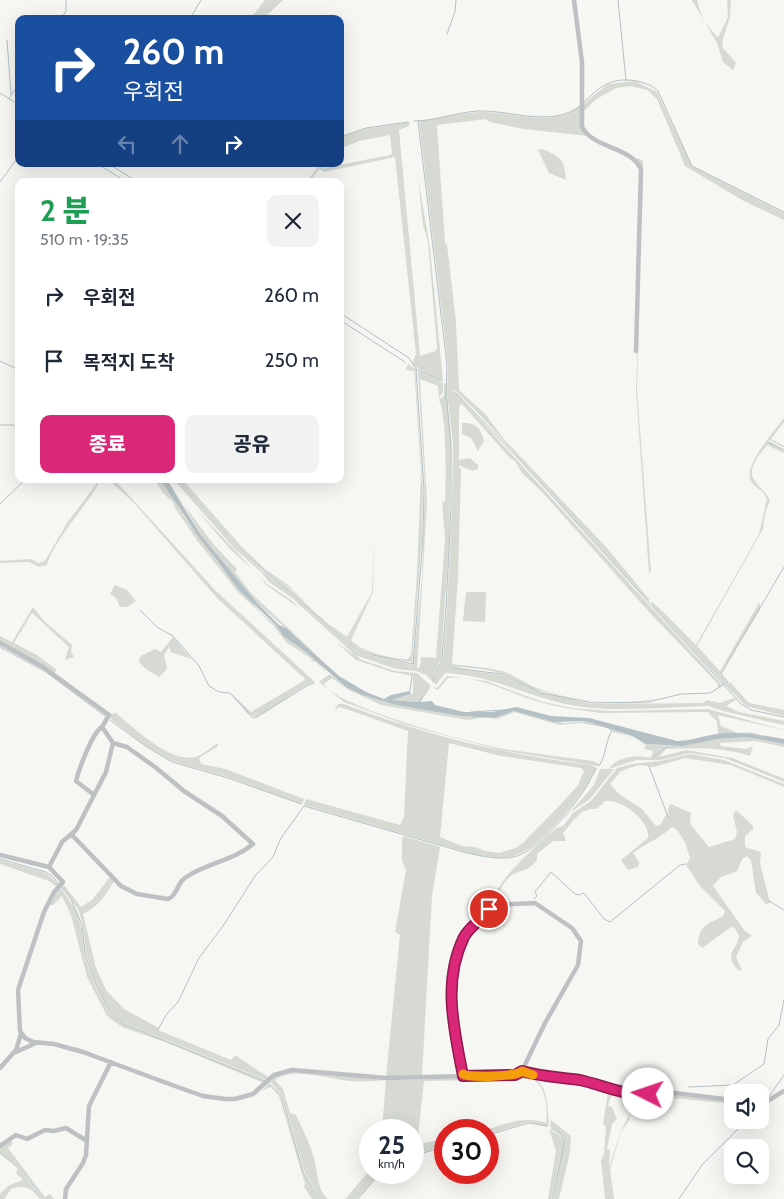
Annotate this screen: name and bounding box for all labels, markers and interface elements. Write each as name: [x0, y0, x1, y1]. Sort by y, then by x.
text: 260 m: [123, 30, 224, 73]
icon: right: [40, 35, 105, 100]
text: 우회전: [123, 78, 184, 105]
icon: left: [113, 130, 141, 158]
icon: ahead: [166, 130, 194, 158]
icon: right: [219, 130, 247, 158]
text: 2 분: [40, 192, 90, 229]
button: close: [267, 195, 319, 247]
text: 510 m · 19:35: [40, 230, 129, 249]
icon: right: [40, 282, 68, 310]
text: 260 m: [264, 284, 319, 307]
text: 우회전: [83, 286, 135, 309]
icon: arrive: [40, 347, 68, 375]
text: 250 m: [265, 349, 319, 372]
text: 목적지 도착: [83, 351, 175, 374]
button: 종료: [40, 415, 175, 473]
button: 공유: [185, 415, 319, 473]
pin: [468, 888, 510, 930]
icon: arrive: [475, 895, 503, 923]
position arrow: [621, 1067, 673, 1119]
map controls: [724, 1084, 769, 1184]
button: sound: [724, 1084, 769, 1129]
speed limit sign: 30: [434, 1119, 499, 1184]
text: 25: [378, 1130, 405, 1160]
button: search: [724, 1139, 769, 1184]
text: km/h: [378, 1156, 405, 1171]

